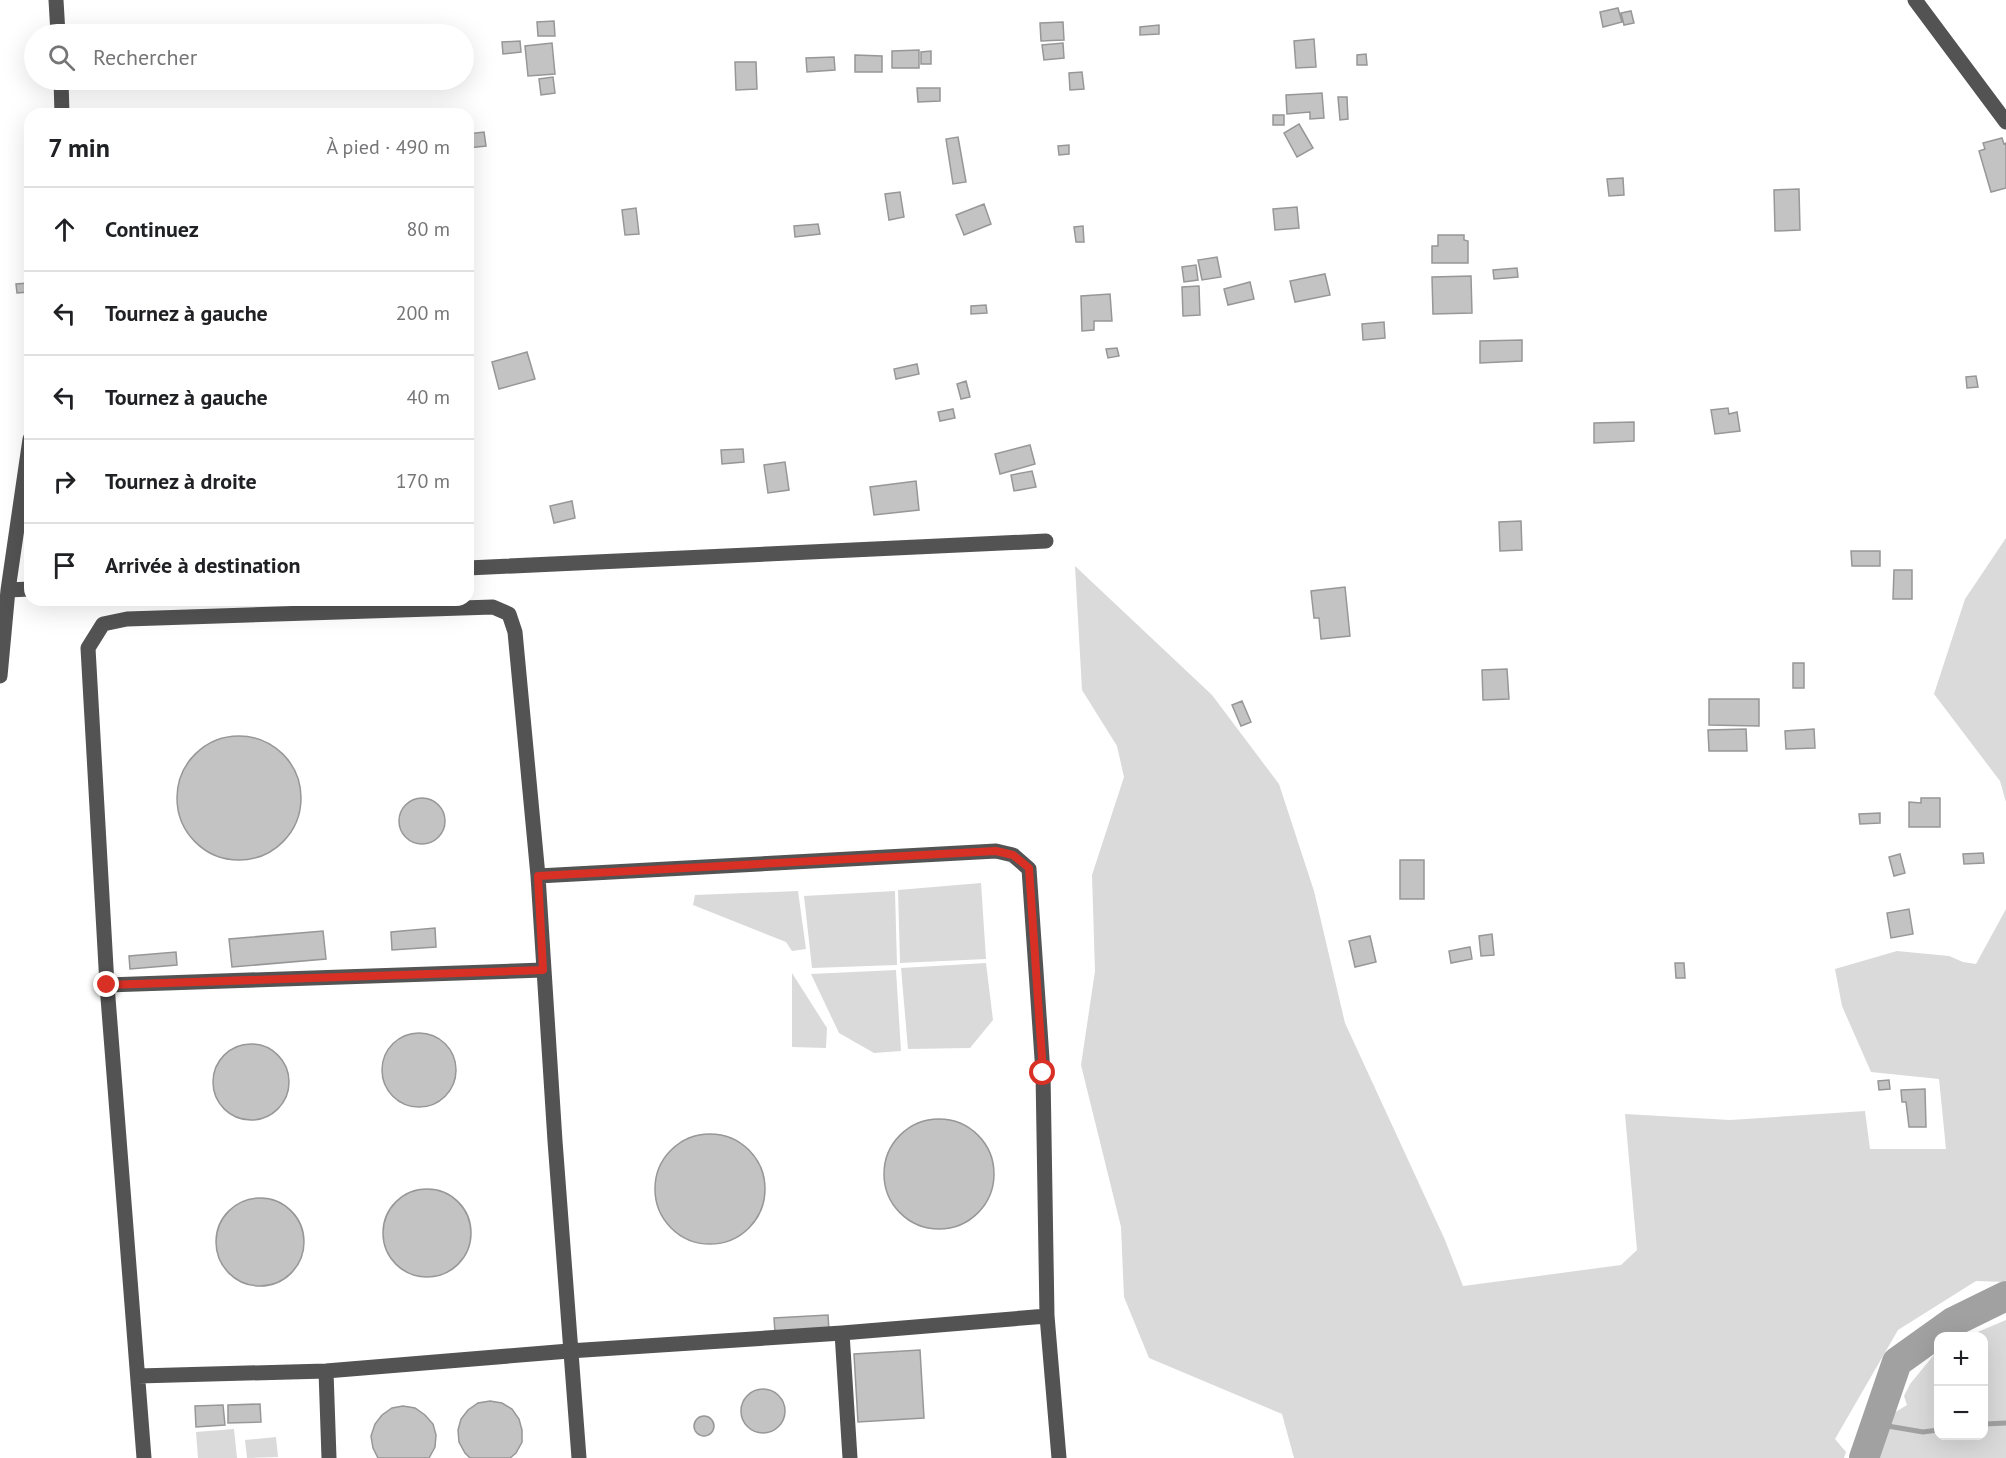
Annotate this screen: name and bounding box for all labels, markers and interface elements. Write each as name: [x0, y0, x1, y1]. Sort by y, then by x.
search box: [24, 24, 474, 90]
icon: search: [45, 41, 78, 74]
text: Rechercher: [93, 43, 197, 71]
text: 7 min: [48, 131, 110, 164]
text: À pied · 490 m: [326, 134, 450, 160]
icon: ahead: [48, 213, 81, 246]
text: Continuez: [105, 215, 199, 243]
text: 80 m: [407, 216, 450, 242]
icon: left: [48, 297, 81, 330]
text: Tournez à gauche: [105, 299, 268, 327]
text: 200 m: [396, 300, 450, 326]
icon: left: [48, 381, 81, 414]
text: Tournez à gauche: [105, 383, 268, 411]
text: 40 m: [407, 384, 450, 410]
icon: right: [48, 465, 81, 498]
text: Tournez à droite: [105, 467, 257, 495]
text: 170 m: [396, 468, 450, 494]
icon: arrive: [48, 549, 81, 582]
text: Arrivée à destination: [105, 551, 301, 579]
route end: [93, 971, 119, 997]
route start: [1029, 1059, 1055, 1085]
map controls: [1934, 1332, 1988, 1440]
button: +: [1934, 1332, 1988, 1386]
button: −: [1934, 1386, 1988, 1440]

